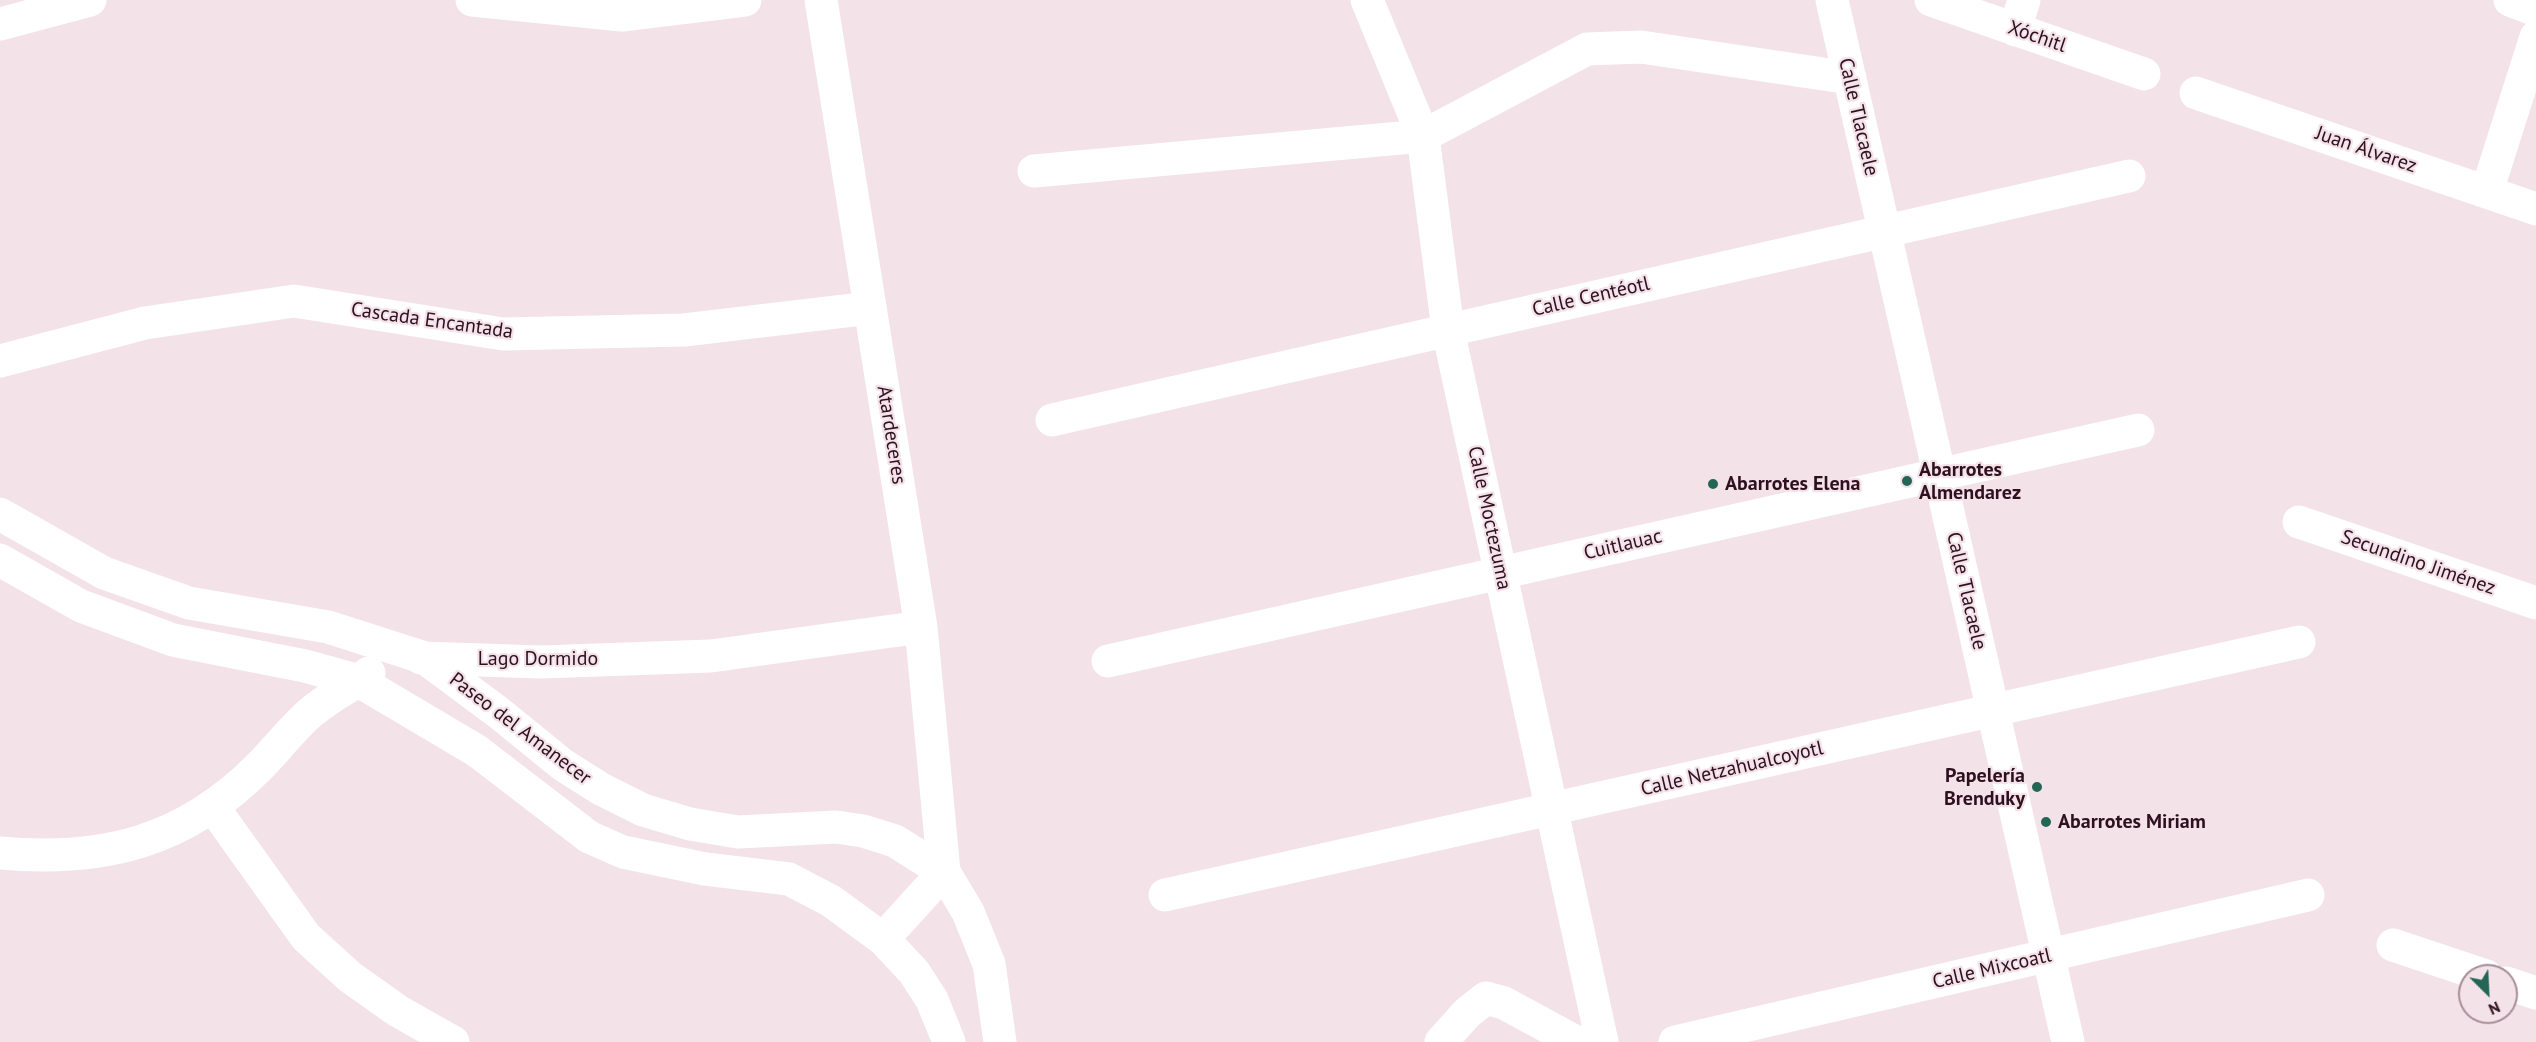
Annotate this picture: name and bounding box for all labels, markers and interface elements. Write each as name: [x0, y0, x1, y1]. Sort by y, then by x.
street label: Xóchitl: [2005, 16, 2069, 58]
street label: Calle Tlacaele: [1833, 56, 1883, 178]
street label: Juan Álvarez: [2312, 121, 2420, 179]
street label: Calle Centéotl: [1530, 272, 1652, 322]
street label: Cascada Encantada: [349, 298, 515, 344]
street label: Atardeceres: [871, 384, 911, 486]
street label: Calle Moctezuma: [1462, 444, 1516, 592]
place label: Abarrotes Almendarez: [1919, 458, 2021, 505]
place label: Abarrotes Elena: [1725, 472, 1860, 496]
marker: Abarrotes Almendarez: [1900, 474, 1914, 488]
marker: Abarrotes Elena: [1706, 477, 1720, 491]
street label: Cuitlauac: [1582, 524, 1664, 566]
street label: Secundino Jiménez: [2338, 525, 2498, 601]
street label: Calle Tlacaele: [1941, 530, 1991, 652]
street label: Lago Dormido: [478, 647, 598, 671]
street label: Paseo del Amanecer: [444, 668, 596, 790]
street label: Calle Netzahualcoyotl: [1638, 736, 1826, 802]
place label: Papelería Brenduky: [1944, 764, 2025, 811]
marker: Papelería Brenduky: [2030, 780, 2044, 794]
place label: Abarrotes Miriam: [2058, 810, 2206, 834]
marker: Abarrotes Miriam: [2039, 815, 2053, 829]
street label: Calle Mixcoatl: [1930, 944, 2054, 994]
north arrow: [2458, 964, 2518, 1024]
text: N: [2486, 997, 2503, 1020]

